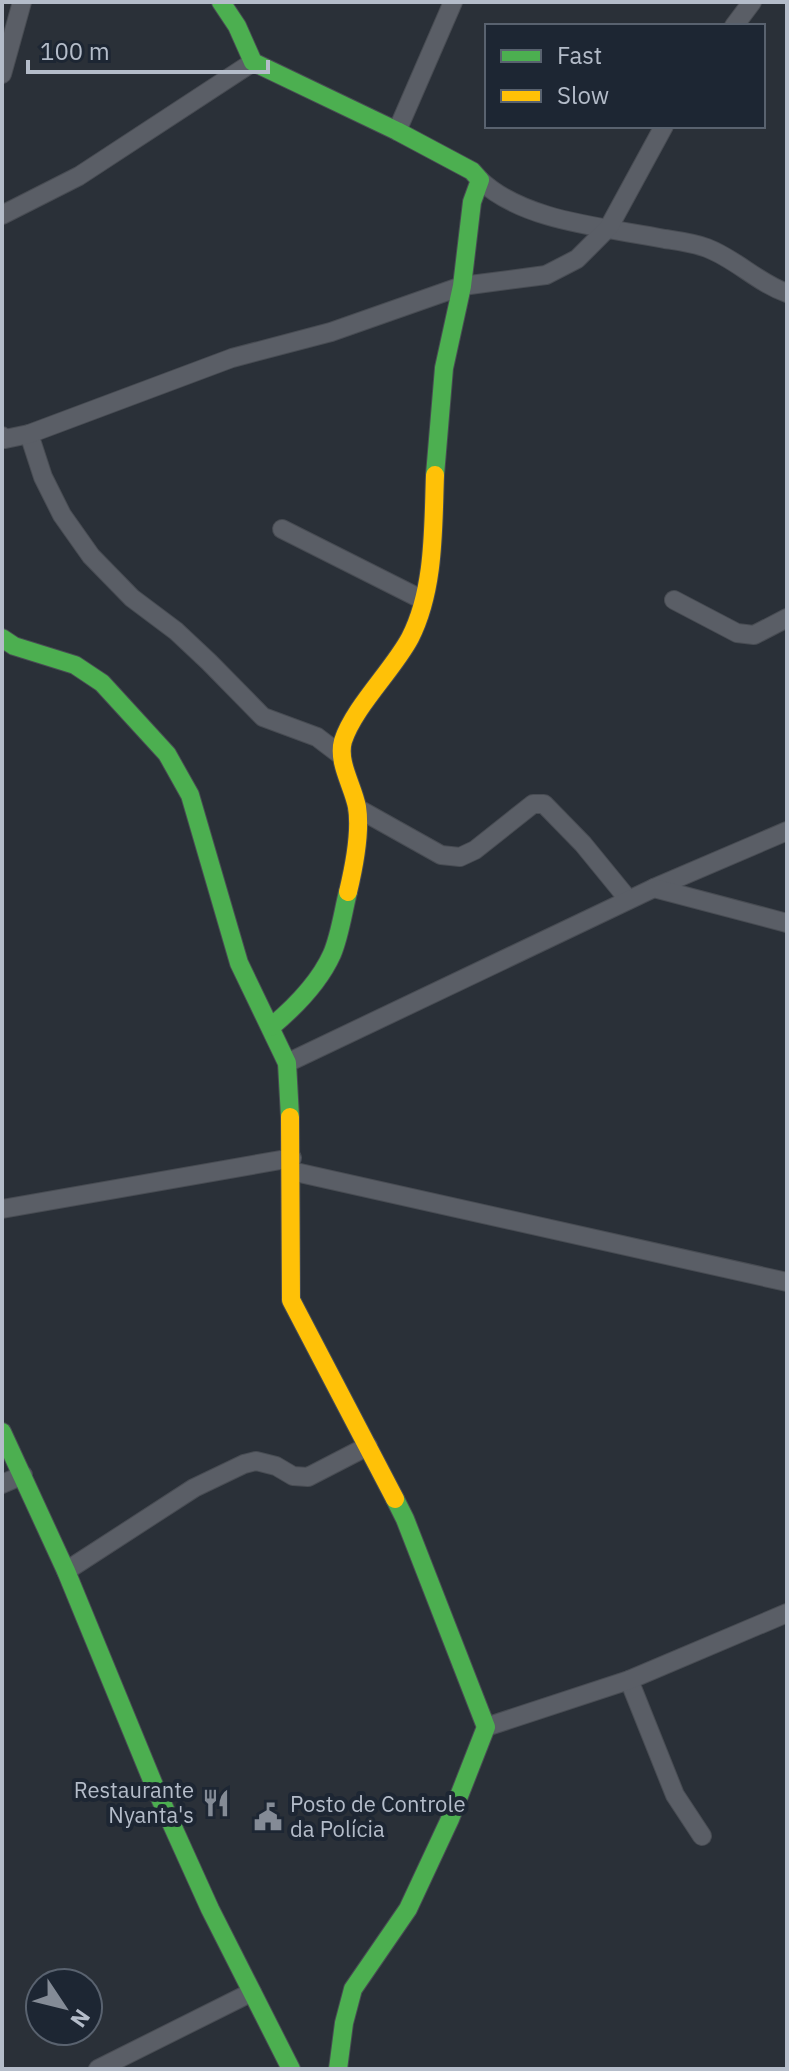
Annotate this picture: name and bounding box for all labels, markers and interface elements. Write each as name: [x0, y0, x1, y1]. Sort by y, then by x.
scale bar: [28, 24, 268, 74]
legend: [485, 24, 765, 128]
text: 100 m: [40, 35, 110, 67]
text: Fast: [557, 39, 602, 71]
text: Slow: [557, 79, 609, 111]
place label: Restaurante Nyanta's: [74, 1775, 194, 1829]
restaurant icon: Restaurante Nyanta's: [201, 1788, 231, 1818]
place label: Posto de Controle da Polícia: [290, 1789, 466, 1843]
public building icon: Posto de Controle da Polícia: [253, 1802, 283, 1832]
north arrow: [24, 1967, 104, 2047]
text: N: [64, 2004, 97, 2034]

